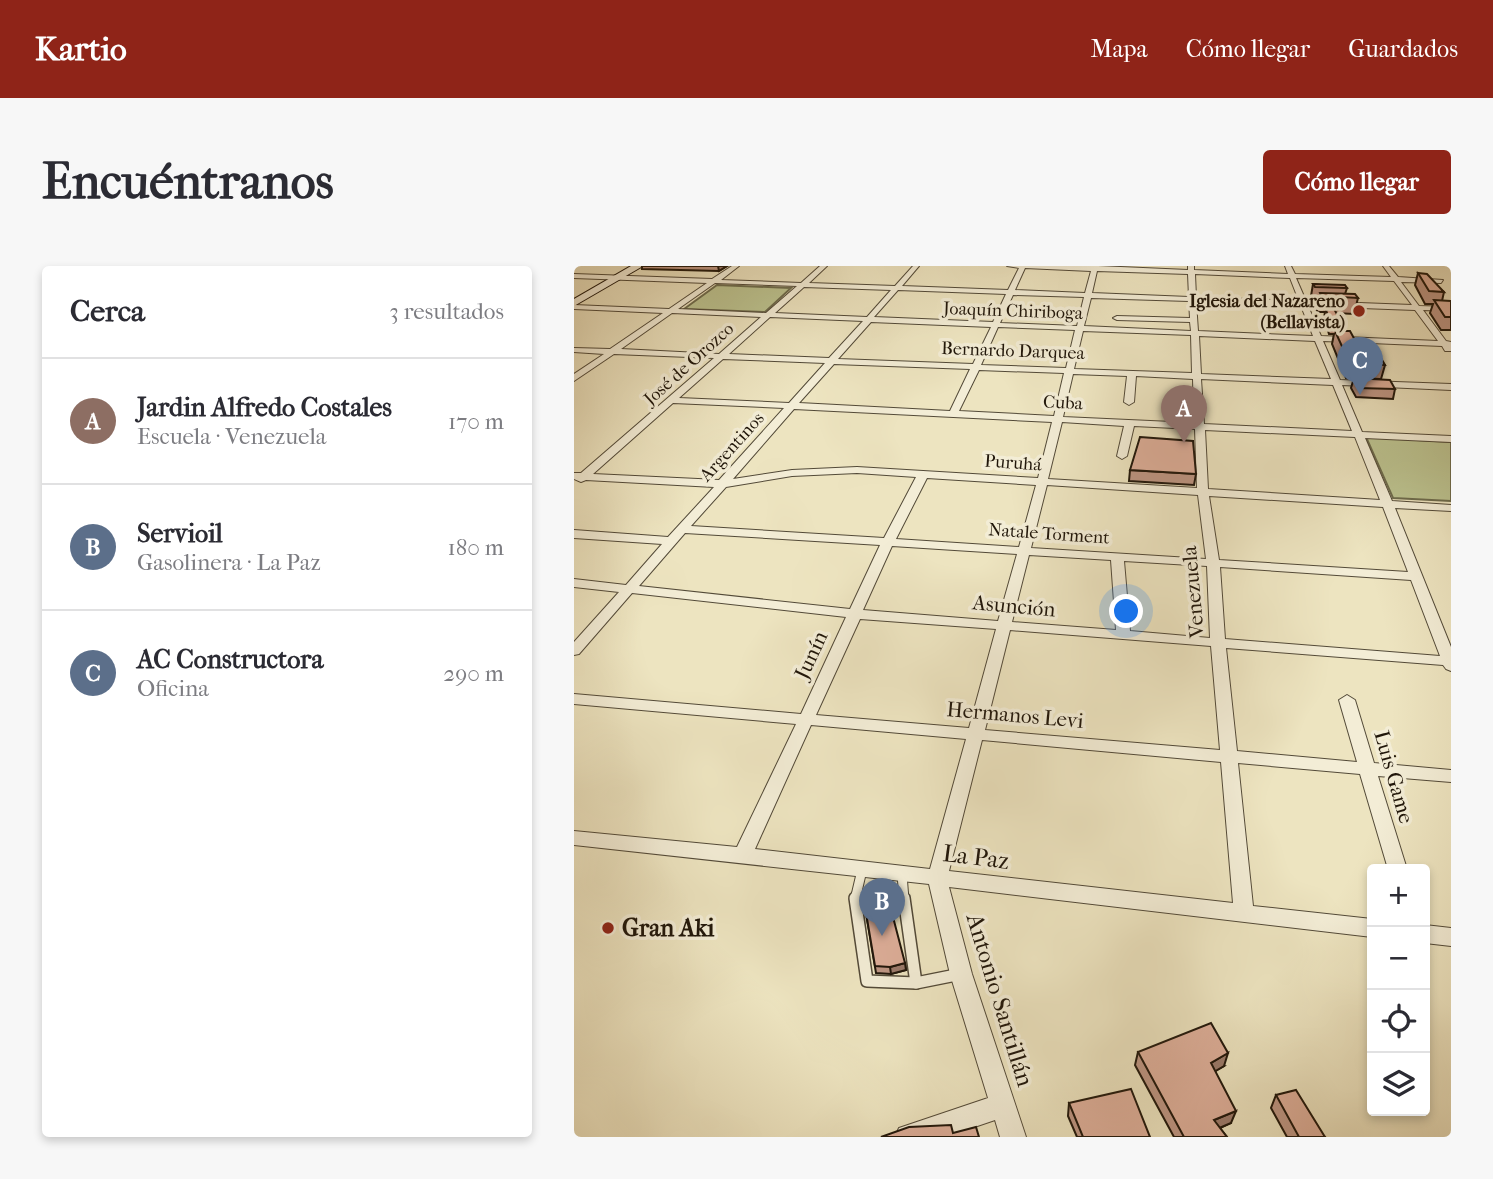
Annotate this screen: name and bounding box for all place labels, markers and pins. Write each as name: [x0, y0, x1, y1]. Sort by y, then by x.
place label: Iglesia del Nazareno (Bellavista): [1189, 291, 1345, 333]
marker: Iglesia del Nazareno (Bellavista): [1351, 303, 1367, 319]
pin: C: [1337, 337, 1383, 395]
pin: A: [1161, 385, 1207, 443]
pin: B: [859, 878, 905, 936]
place label: Gran Aki: [622, 914, 715, 942]
marker: Gran Aki: [600, 920, 616, 936]

